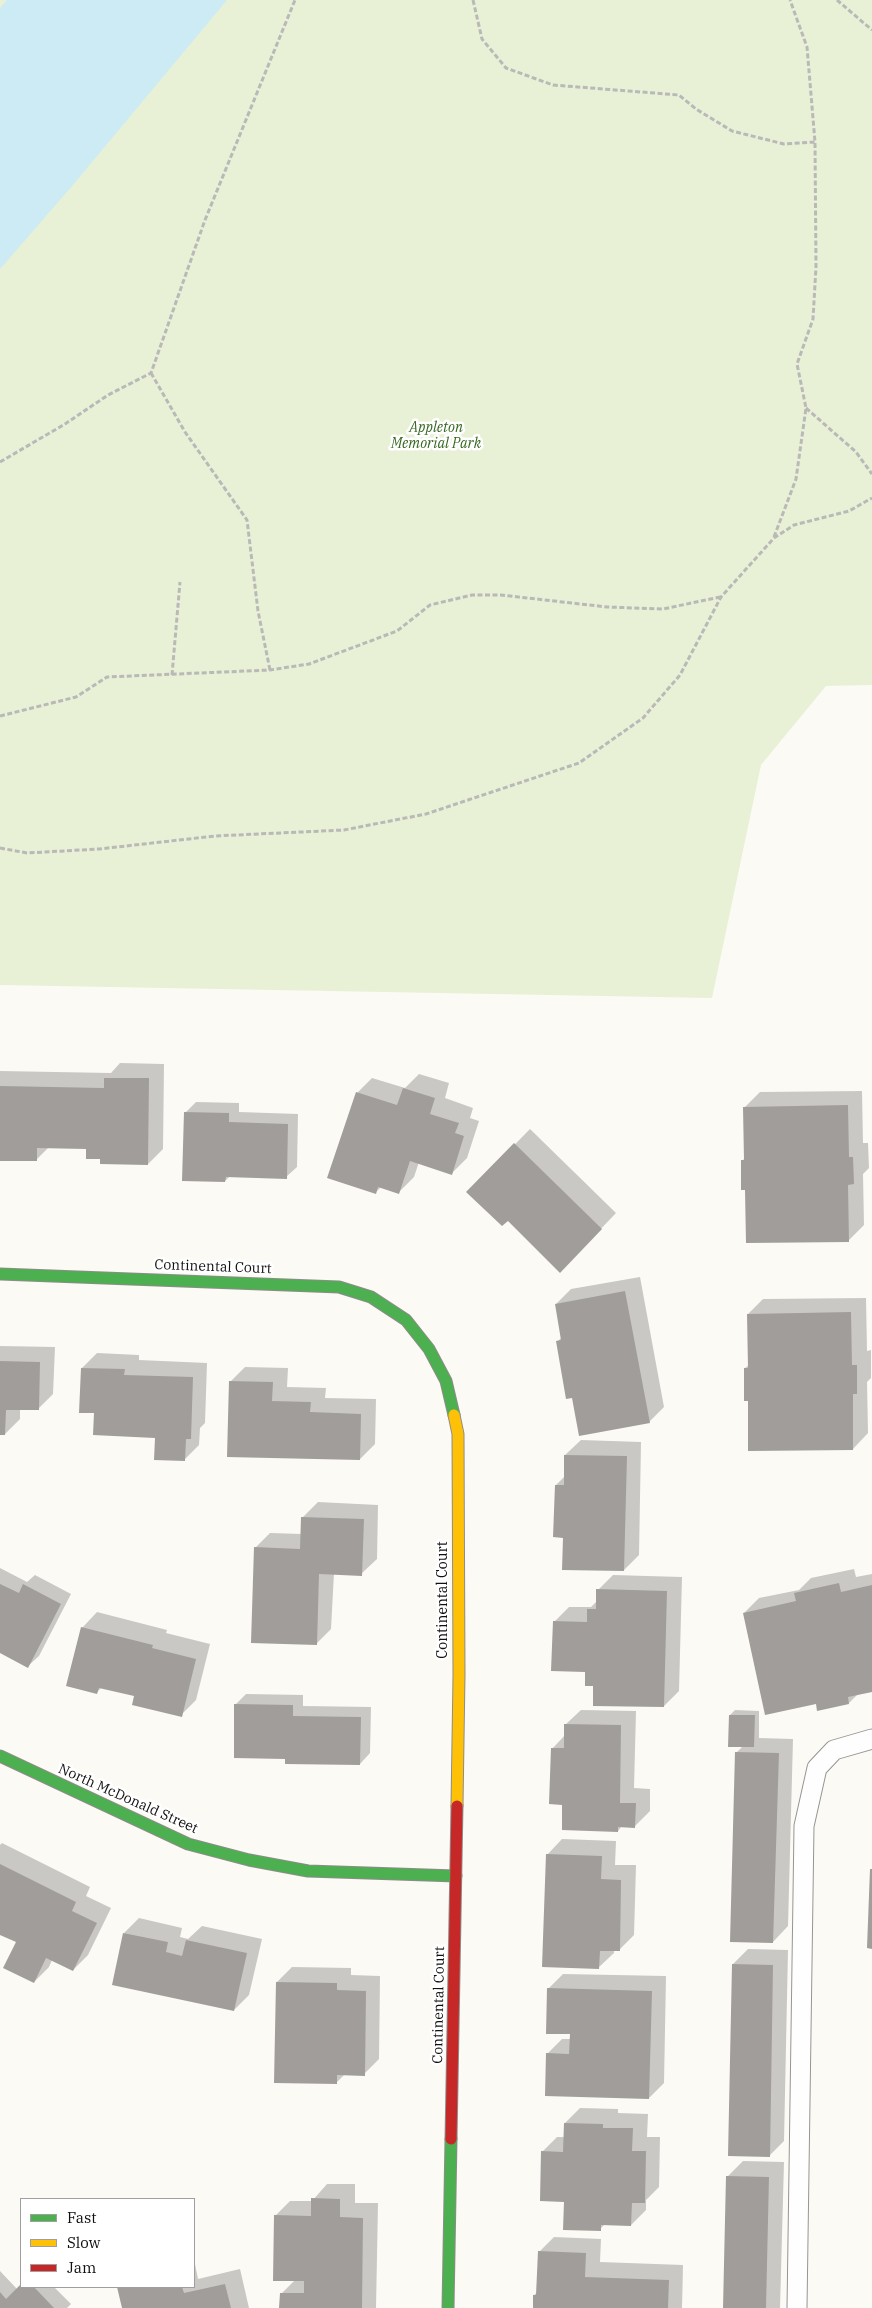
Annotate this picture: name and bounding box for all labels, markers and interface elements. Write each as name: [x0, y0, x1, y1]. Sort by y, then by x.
park label: Appleton Memorial Park: [391, 420, 481, 452]
street label: Continental Court: [154, 1257, 272, 1277]
street label: Continental Court: [435, 1541, 451, 1659]
street label: North McDonald Street: [56, 1761, 200, 1837]
street label: Continental Court: [430, 1946, 448, 2064]
legend: [20, 2198, 195, 2288]
text: Fast: [67, 2208, 97, 2227]
text: Slow: [67, 2233, 100, 2252]
text: Jam: [67, 2258, 96, 2277]

